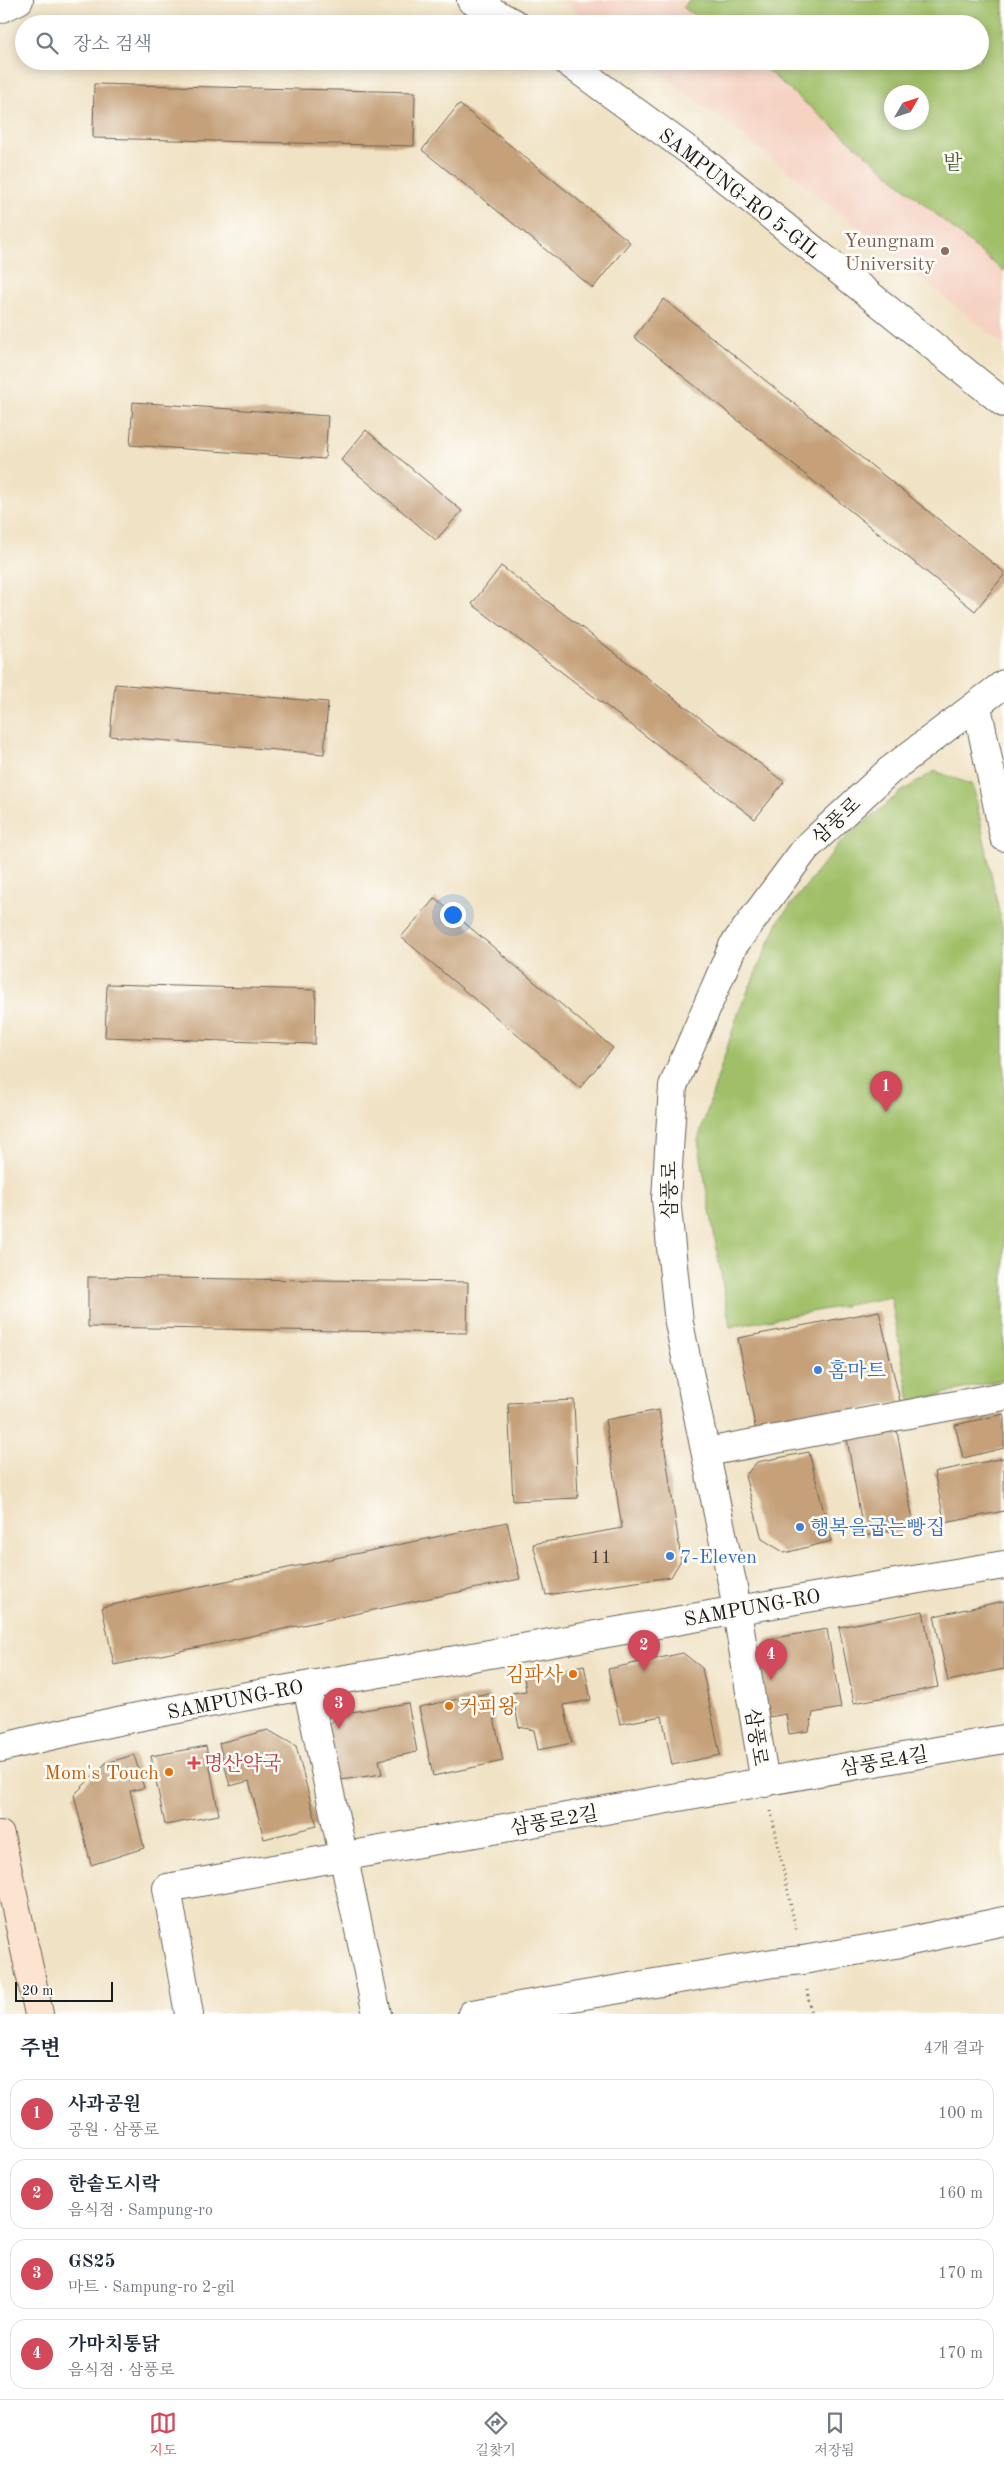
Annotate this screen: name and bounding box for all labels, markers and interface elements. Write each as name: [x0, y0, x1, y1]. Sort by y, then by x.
search box: [15, 15, 989, 70]
icon: search: [33, 29, 61, 57]
text: 장소 검색: [73, 36, 152, 55]
north arrow: [884, 85, 929, 130]
street label: SAMPUNG-RO 5-GIL: [654, 126, 823, 264]
park label: 밭: [943, 152, 963, 174]
place label: Yeungnam University: [844, 232, 935, 275]
marker: Yeungnam University: [939, 245, 951, 257]
street label: 삼풍로: [808, 793, 865, 849]
your location: [440, 902, 466, 928]
pin: 1: [870, 1071, 902, 1112]
street label: 삼풍로: [659, 1161, 681, 1219]
place label: 홈마트: [828, 1359, 886, 1382]
marker: 홈마트: [812, 1364, 824, 1376]
place label: 행복을굽는빵집: [810, 1517, 945, 1539]
marker: 행복을굽는빵집: [794, 1521, 806, 1533]
place label: 7-Eleven: [680, 1548, 757, 1568]
house number: 11: [591, 1549, 611, 1567]
marker: 7-Eleven: [664, 1550, 676, 1562]
street label: SAMPUNG-RO: [683, 1587, 822, 1631]
pin: 2: [628, 1630, 660, 1671]
pin: 4: [755, 1639, 787, 1680]
place label: 김파사: [505, 1664, 564, 1686]
marker: 김파사: [567, 1668, 579, 1680]
street label: SAMPUNG-RO: [166, 1678, 305, 1724]
pin: 3: [323, 1688, 355, 1729]
place label: 커피왕: [459, 1696, 518, 1718]
marker: 커피왕: [443, 1700, 455, 1712]
street label: 삼풍로: [741, 1707, 771, 1768]
street label: 삼풍로4길: [838, 1743, 930, 1781]
place label: 명산약국: [204, 1753, 281, 1775]
marker: 명산약국: [188, 1757, 200, 1769]
place label: Mom's Touch: [44, 1764, 159, 1784]
marker: Mom's Touch: [163, 1766, 175, 1778]
street label: 삼풍로2길: [508, 1802, 600, 1840]
scale bar: [15, 1979, 112, 2002]
text: 20 m: [22, 1984, 53, 1998]
text: 주변: [20, 2039, 61, 2060]
text: 4개 결과: [924, 2041, 984, 2057]
text: 사과공원: [68, 2096, 141, 2115]
text: 1: [32, 2106, 42, 2122]
text: 100 m: [938, 2106, 983, 2122]
text: 공원 · 삼풍로: [68, 2123, 159, 2139]
text: 한솥도시락: [68, 2176, 160, 2195]
text: 2: [32, 2186, 42, 2202]
text: 160 m: [938, 2186, 983, 2202]
text: 음식점 · Sampung-ro: [68, 2203, 213, 2219]
text: GS25: [68, 2253, 116, 2272]
text: 3: [32, 2266, 42, 2282]
text: 170 m: [938, 2266, 983, 2282]
text: 마트 · Sampung-ro 2-gil: [68, 2280, 234, 2296]
text: 가마치통닭: [68, 2336, 160, 2355]
text: 4: [32, 2346, 42, 2362]
text: 170 m: [938, 2346, 983, 2362]
text: 음식점 · 삼풍로: [68, 2363, 174, 2379]
tab: 지도: [149, 2409, 177, 2460]
tab: 길찾기: [475, 2409, 516, 2460]
tab: 저장됨: [814, 2409, 855, 2460]

